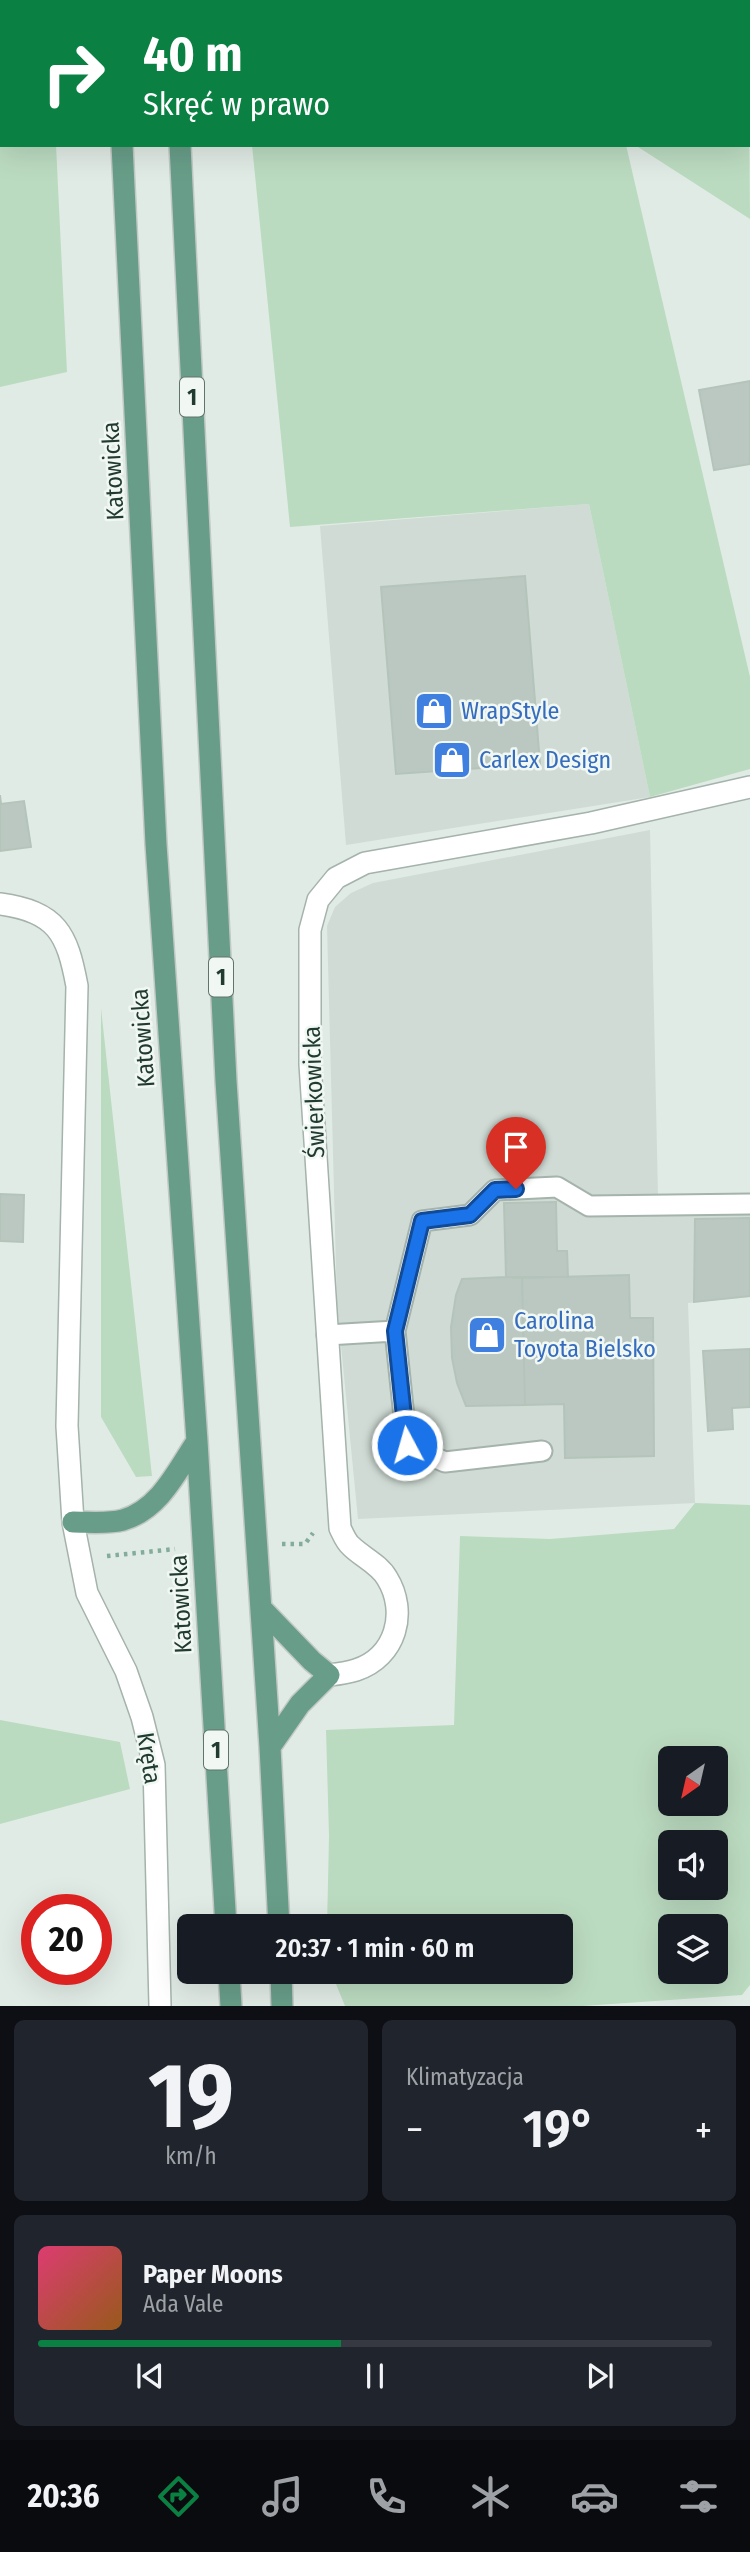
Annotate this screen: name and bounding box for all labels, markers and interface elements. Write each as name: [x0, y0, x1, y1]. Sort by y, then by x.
text: 40 m: [143, 25, 243, 84]
icon: right: [28, 28, 119, 119]
text: Skręć w prawo: [143, 85, 330, 123]
road number: 1: [180, 378, 204, 416]
street label: Katowicka: [96, 421, 130, 521]
shop icon: WrapStyle: [413, 690, 455, 732]
place label: WrapStyle: [461, 697, 559, 725]
shop icon: Carlex Design: [431, 739, 473, 781]
place label: Carlex Design: [479, 746, 611, 774]
road number: 1: [209, 958, 233, 996]
street label: Katowicka: [126, 988, 160, 1088]
street label: Świerkowicka: [297, 1025, 330, 1159]
pin: [486, 1117, 546, 1189]
icon: arrive: [497, 1128, 535, 1166]
place label: Carolina Toyota Bielsko: [514, 1307, 656, 1363]
shop icon: Carolina Toyota Bielsko: [466, 1314, 508, 1356]
position arrow: [370, 1408, 444, 1482]
street label: Katowicka: [164, 1554, 198, 1654]
street label: Kręta: [131, 1730, 167, 1786]
road number: 1: [204, 1730, 228, 1770]
north arrow: [658, 1746, 728, 1816]
map controls: [658, 1746, 728, 1984]
button: sound: [658, 1830, 728, 1900]
speed limit sign: 20: [21, 1894, 112, 1985]
button: layers: [658, 1914, 728, 1984]
text: 20:37 · 1 min · 60 m: [276, 1933, 474, 1964]
text: 19: [148, 2042, 234, 2151]
text: Klimatyzacja: [406, 2063, 524, 2091]
text: 19°: [523, 2098, 595, 2161]
text: −: [406, 2107, 423, 2153]
text: +: [695, 2107, 712, 2153]
text: km/h: [165, 2142, 217, 2170]
text: Paper Moons: [143, 2259, 283, 2290]
text: Ada Vale: [143, 2290, 223, 2318]
icon: previous: [131, 2357, 169, 2395]
icon: pause: [356, 2357, 394, 2395]
icon: next: [581, 2357, 619, 2395]
icon: directions: [154, 2472, 203, 2521]
icon: music: [258, 2472, 307, 2521]
icon: phone: [362, 2472, 411, 2521]
icon: climate: [466, 2472, 515, 2521]
icon: car: [570, 2472, 619, 2521]
icon: filters: [674, 2472, 723, 2521]
text: 20:36: [27, 2477, 99, 2515]

